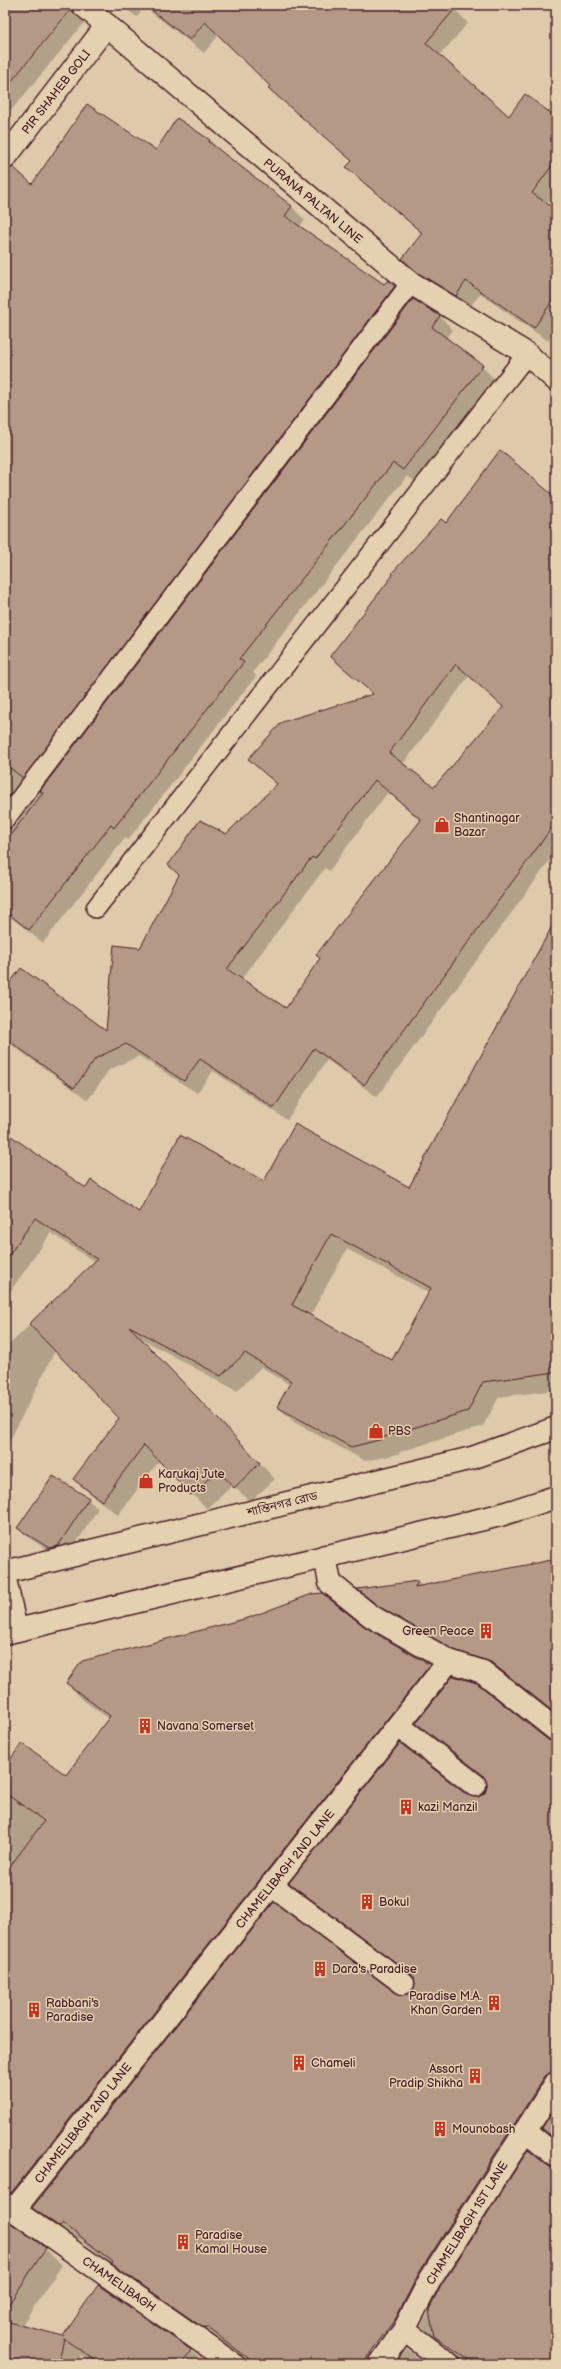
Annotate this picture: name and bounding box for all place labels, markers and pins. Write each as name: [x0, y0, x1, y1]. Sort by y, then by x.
place label: Shantinagar Bazar: [454, 811, 520, 840]
shop icon: Shantinagar Bazar: [433, 816, 451, 834]
shop icon: PBS: [367, 1422, 385, 1440]
place label: PBS: [388, 1424, 411, 1439]
place label: Karukaj Jute Products: [158, 1467, 225, 1496]
shop icon: Karukaj Jute Products: [137, 1472, 155, 1490]
building icon: Green Peace: [477, 1622, 495, 1640]
place label: Green Peace: [402, 1624, 474, 1639]
building icon: Navana Somerset: [136, 1717, 154, 1735]
place label: Navana Somerset: [157, 1719, 254, 1734]
building icon: kazi Manzil: [397, 1798, 415, 1816]
place label: kazi Manzil: [418, 1800, 477, 1815]
building icon: Bokul: [358, 1893, 376, 1911]
place label: Bokul: [379, 1895, 409, 1910]
building icon: Dara's Paradise: [311, 1960, 329, 1978]
place label: Dara's Paradise: [332, 1962, 417, 1977]
place label: Paradise M.A. Khan Garden: [409, 1989, 482, 2018]
building icon: Paradise M.A. Khan Garden: [485, 1994, 503, 2012]
place label: Rabbani's Paradise: [46, 1996, 99, 2025]
building icon: Rabbani's Paradise: [25, 2001, 43, 2019]
building icon: Chameli: [290, 2054, 308, 2072]
place label: Chameli: [311, 2056, 356, 2071]
place label: Assort Pradip Shikha: [389, 2062, 463, 2091]
building icon: Assort Pradip Shikha: [466, 2067, 484, 2085]
building icon: Mounobash: [431, 2120, 449, 2138]
place label: Mounobash: [452, 2122, 516, 2137]
place label: Paradise Kamal House: [195, 2228, 267, 2257]
building icon: Paradise Kamal House: [174, 2233, 192, 2251]

